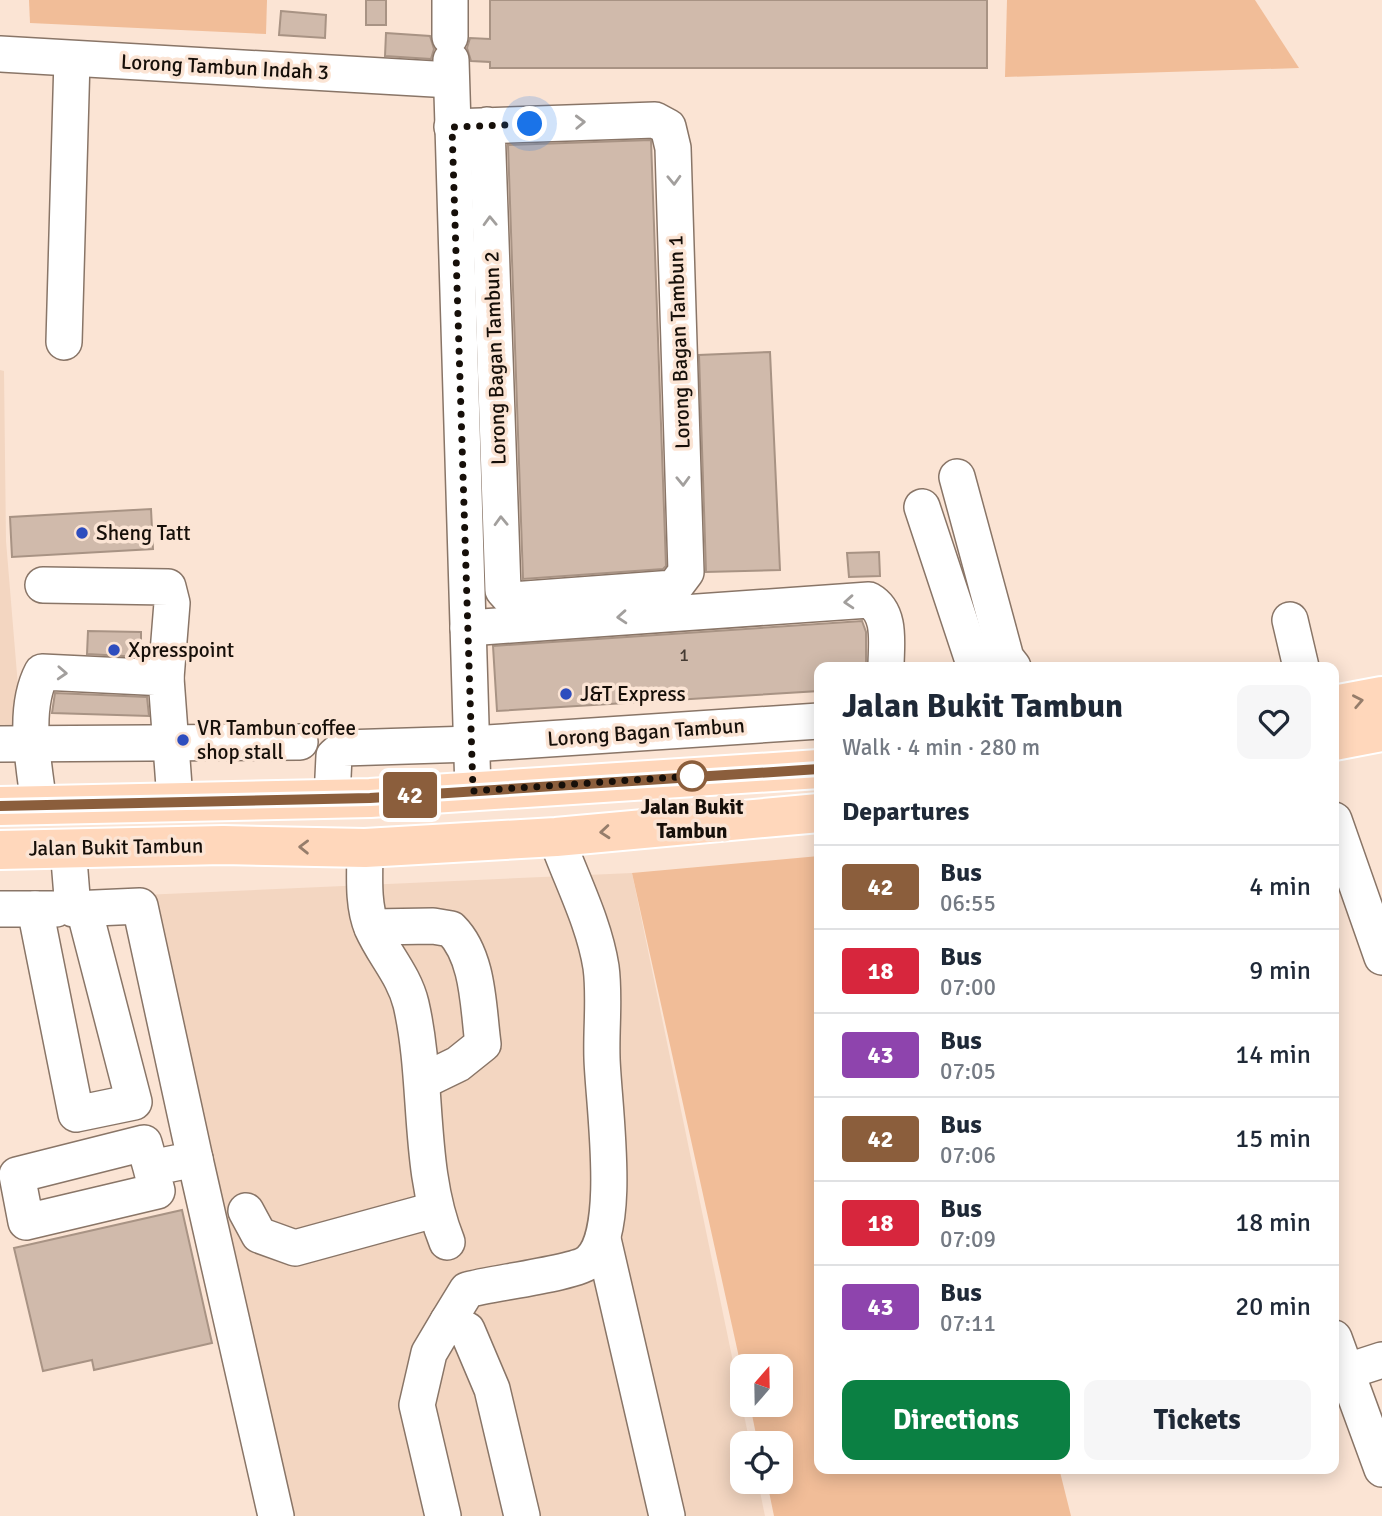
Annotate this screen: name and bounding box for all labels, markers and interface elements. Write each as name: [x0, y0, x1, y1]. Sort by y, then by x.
street label: Lorong Tambun Indah 3: [120, 49, 330, 85]
your location: [512, 106, 547, 141]
one-way arrow: [575, 115, 586, 130]
one-way arrow: [667, 175, 682, 186]
one-way arrow: [483, 215, 498, 226]
street label: Lorong Bagan Tambun 1: [662, 235, 696, 449]
street label: Lorong Bagan Tambun 2: [478, 251, 512, 465]
one-way arrow: [675, 476, 691, 487]
one-way arrow: [493, 516, 508, 527]
place label: Sheng Tatt: [96, 520, 191, 546]
marker: Sheng Tatt: [74, 525, 90, 541]
one-way arrow: [844, 594, 855, 609]
one-way arrow: [617, 609, 628, 624]
place label: Xpresspoint: [128, 637, 234, 663]
marker: Xpresspoint: [106, 642, 122, 658]
house number: 1: [679, 644, 689, 666]
one-way arrow: [57, 665, 68, 680]
place label: J&T Express: [580, 681, 686, 707]
button: heart: [1237, 685, 1311, 759]
marker: J&T Express: [558, 686, 574, 702]
text: Jalan Bukit Tambun: [842, 686, 1123, 727]
one-way arrow: [1352, 694, 1364, 709]
street label: Lorong Bagan Tambun: [546, 712, 746, 752]
place label: VR Tambun coffee shop stall: [197, 715, 356, 765]
marker: VR Tambun coffee shop stall: [175, 732, 191, 748]
text: Walk · 4 min · 280 m: [842, 733, 1040, 762]
marker: Jalan Bukit Tambun: [677, 761, 707, 791]
line badge: 42: [378, 772, 442, 818]
text: 42: [397, 780, 423, 810]
place label: Jalan Bukit Tambun: [640, 794, 744, 844]
text: Departures: [842, 796, 969, 828]
one-way arrow: [599, 824, 610, 839]
street label: Jalan Bukit Tambun: [28, 832, 204, 862]
one-way arrow: [298, 839, 309, 854]
text: Bus: [940, 857, 982, 889]
text: 4 min: [1249, 871, 1311, 903]
text: 42: [868, 872, 893, 902]
text: 06:55: [940, 889, 996, 918]
text: Bus: [940, 941, 982, 973]
text: 9 min: [1249, 955, 1311, 987]
text: 18: [868, 956, 893, 986]
text: 07:00: [940, 973, 996, 1002]
text: Bus: [940, 1025, 982, 1057]
text: 14 min: [1235, 1039, 1311, 1071]
text: 43: [868, 1040, 893, 1070]
text: 07:05: [940, 1057, 996, 1086]
text: Bus: [940, 1109, 982, 1141]
text: 15 min: [1235, 1123, 1311, 1155]
text: 42: [868, 1124, 893, 1154]
text: 07:06: [940, 1141, 996, 1170]
text: Bus: [940, 1193, 982, 1225]
text: 18 min: [1235, 1207, 1311, 1239]
text: 18: [868, 1208, 893, 1238]
text: 07:09: [940, 1225, 996, 1254]
text: Bus: [940, 1277, 982, 1309]
text: 20 min: [1235, 1291, 1311, 1323]
text: 43: [868, 1292, 893, 1322]
text: 07:11: [940, 1309, 996, 1338]
north arrow: [730, 1354, 793, 1418]
map controls: [730, 1354, 793, 1494]
button: Directions: [842, 1380, 1070, 1460]
button: Tickets: [1084, 1380, 1311, 1460]
button: locate: [730, 1431, 793, 1494]

